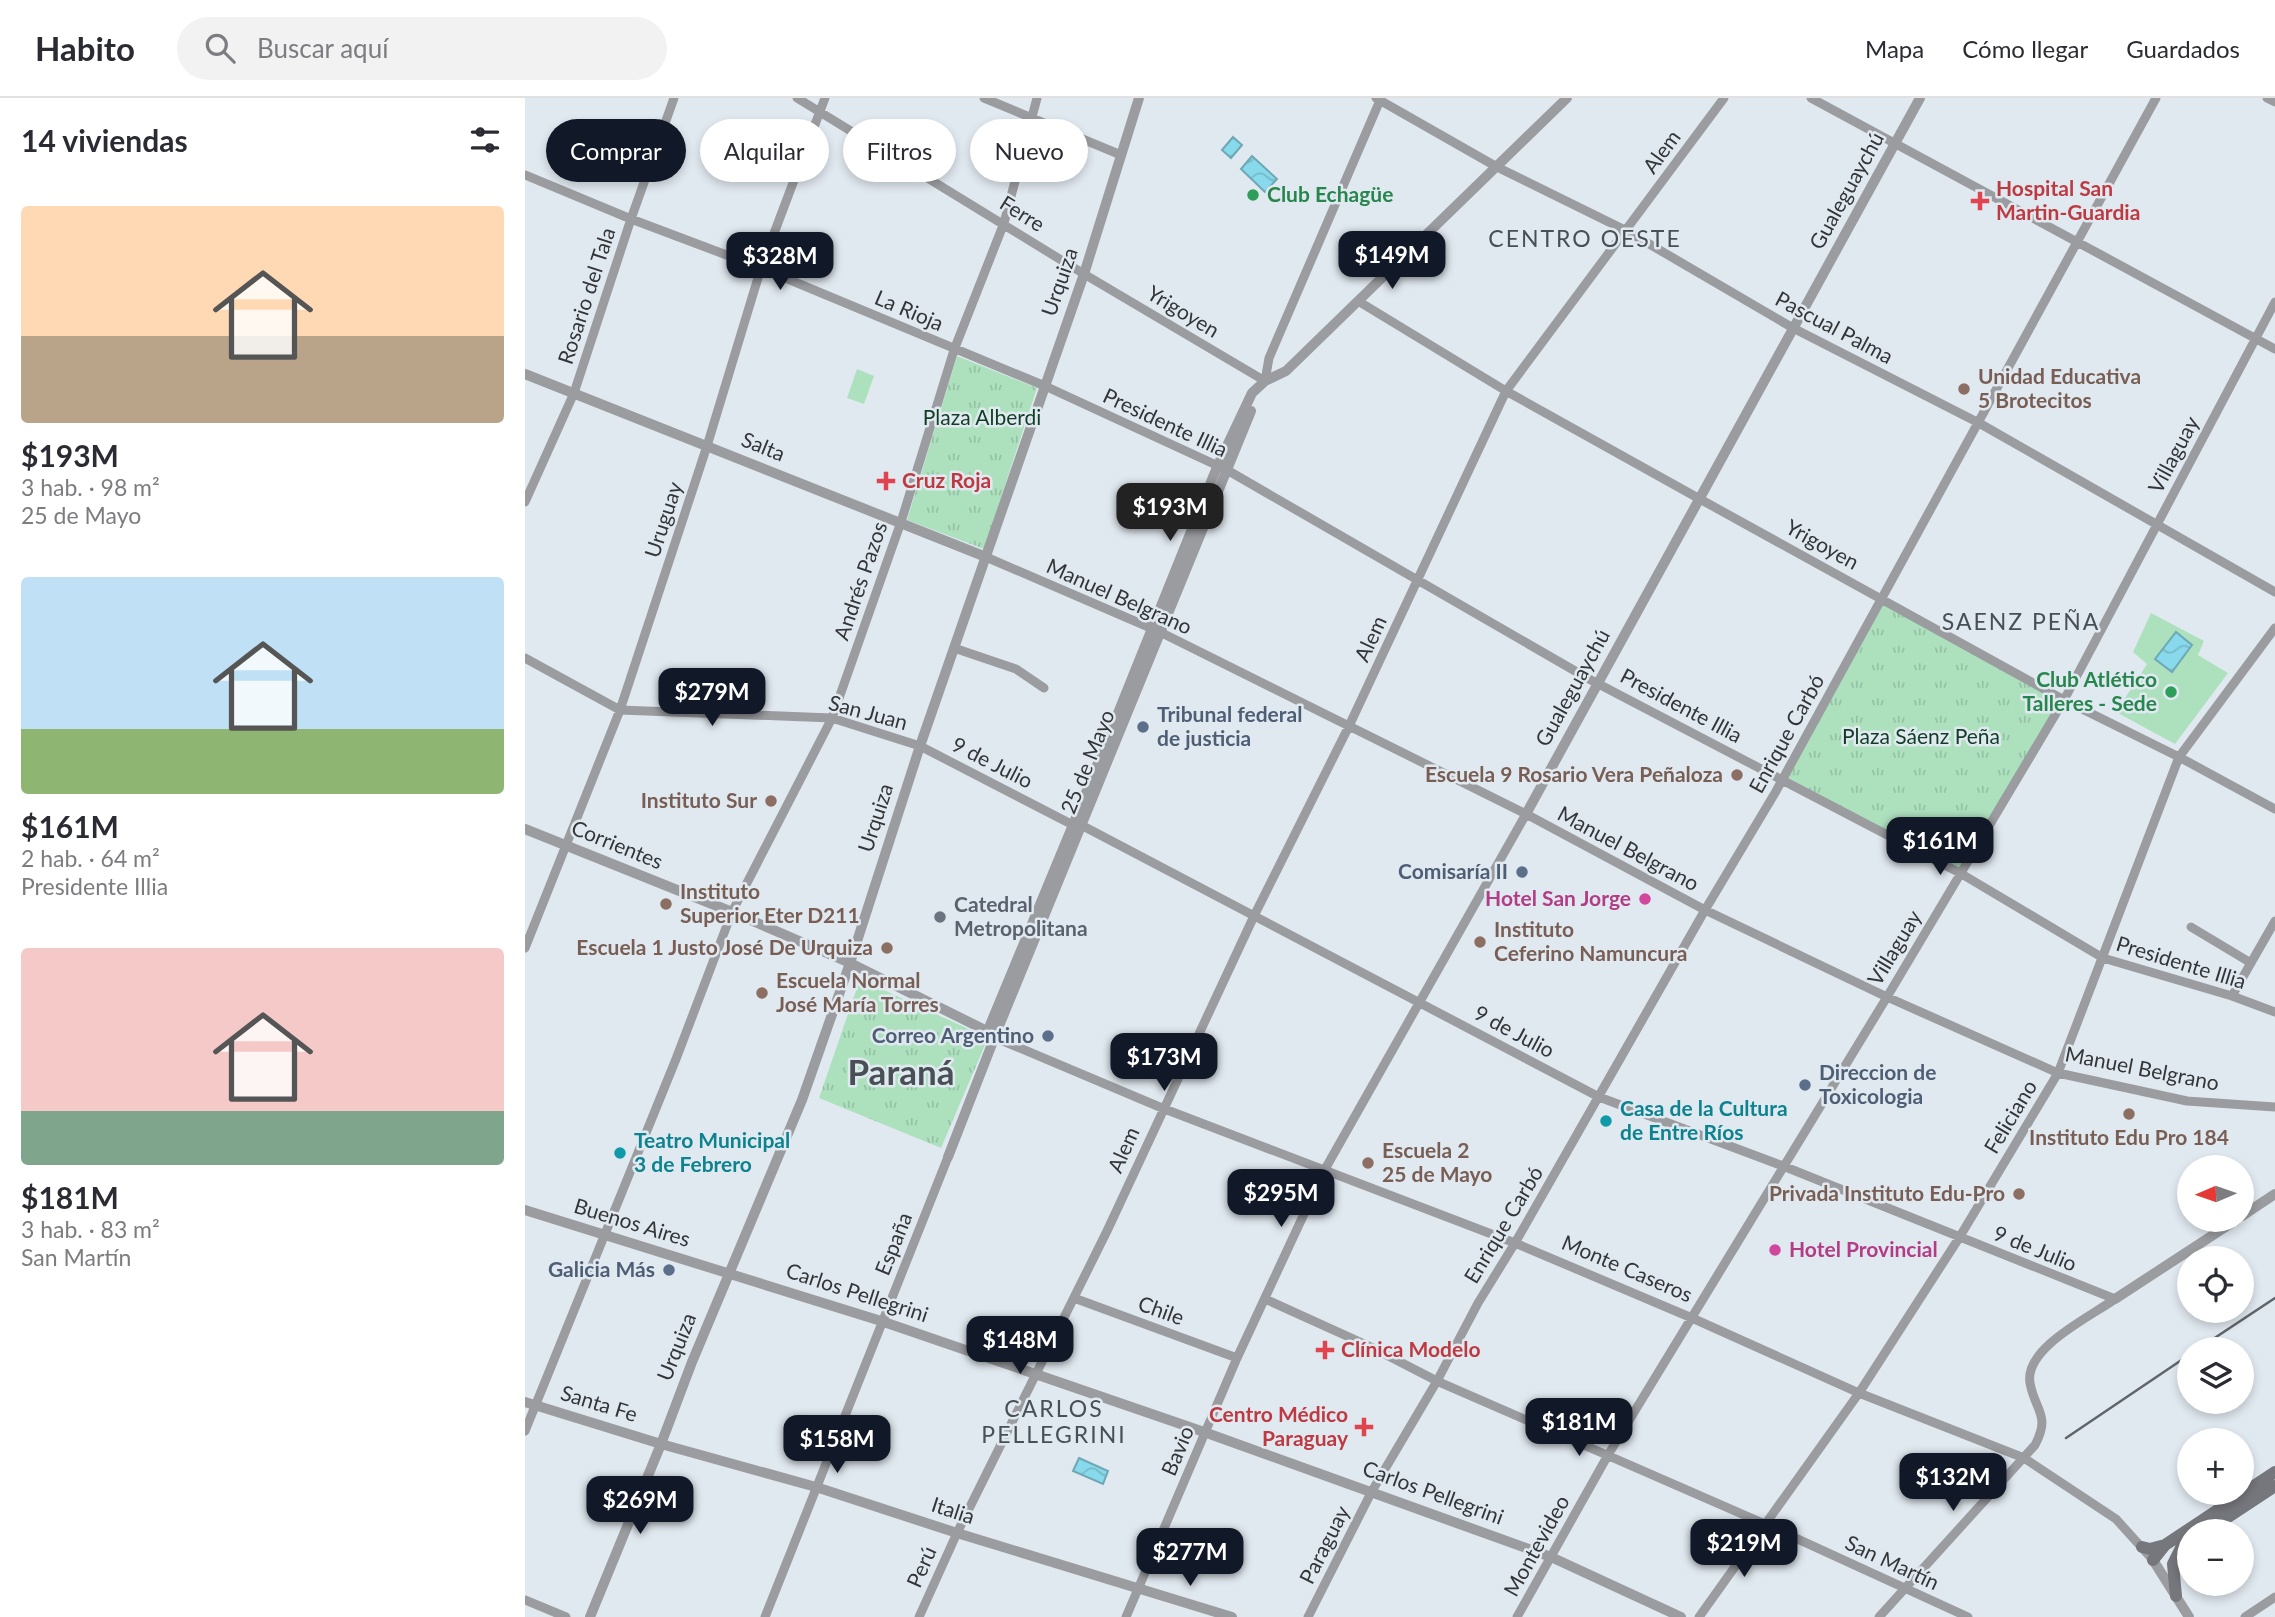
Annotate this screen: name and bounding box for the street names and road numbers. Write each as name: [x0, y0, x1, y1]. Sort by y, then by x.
street label: Alem: [1637, 125, 1685, 178]
street label: Gualeguaychú: [1803, 127, 1888, 253]
street label: Ferre: [996, 189, 1050, 236]
street label: Rosario del Tala: [552, 224, 619, 367]
street label: Urquiza: [1035, 244, 1082, 319]
street label: Yrigoyen: [1143, 279, 1224, 342]
street label: La Rioja: [872, 284, 948, 335]
street label: Pascual Palma: [1772, 285, 1898, 368]
street label: Presidente Illia: [1099, 382, 1232, 461]
street label: Villaguay: [2142, 412, 2203, 497]
street label: Salta: [738, 426, 789, 466]
street label: Uruguay: [639, 478, 687, 561]
street label: Yrigoyen: [1782, 513, 1864, 574]
street label: Andrés Pazos: [828, 518, 891, 643]
street label: Manuel Belgrano: [1043, 552, 1196, 639]
street label: Alem: [1348, 612, 1391, 665]
street label: Gualeguaychú: [1529, 624, 1614, 750]
street label: Presidente Illia: [1617, 662, 1747, 747]
street label: Enrique Carbó: [1743, 669, 1829, 797]
street label: San Juan: [826, 689, 911, 734]
street label: 25 de Mayo: [1054, 706, 1119, 817]
street label: 9 de Julio: [948, 731, 1037, 793]
street label: Urquiza: [852, 780, 897, 855]
street label: Manuel Belgrano: [1554, 800, 1704, 895]
street label: Corrientes: [568, 814, 667, 873]
street label: Villaguay: [1862, 905, 1926, 989]
street label: Presidente Illia: [2114, 930, 2249, 993]
street label: 9 de Julio: [1470, 999, 1559, 1062]
street label: Manuel Belgrano: [2063, 1040, 2222, 1095]
street label: Feliciano: [1978, 1075, 2041, 1157]
street label: Alem: [1102, 1123, 1144, 1176]
street label: Enrique Carbó: [1458, 1161, 1547, 1287]
street label: Buenos Aires: [571, 1192, 694, 1251]
street label: España: [869, 1208, 916, 1278]
street label: 9 de Julio: [1990, 1220, 2081, 1276]
street label: Monte Caseros: [1559, 1229, 1697, 1306]
street label: Carlos Pellegrini: [783, 1257, 932, 1326]
street label: Chile: [1135, 1290, 1188, 1329]
street label: Urquiza: [651, 1309, 700, 1384]
street label: Santa Fe: [558, 1379, 641, 1426]
street label: Bavio: [1155, 1422, 1198, 1479]
street label: Carlos Pellegrini: [1360, 1455, 1507, 1529]
street label: Montevideo: [1498, 1490, 1574, 1600]
street label: Italia: [929, 1491, 978, 1528]
street label: Paraguay: [1293, 1501, 1354, 1588]
street label: San Martín: [1842, 1529, 1944, 1594]
street label: Perú: [901, 1542, 941, 1591]

